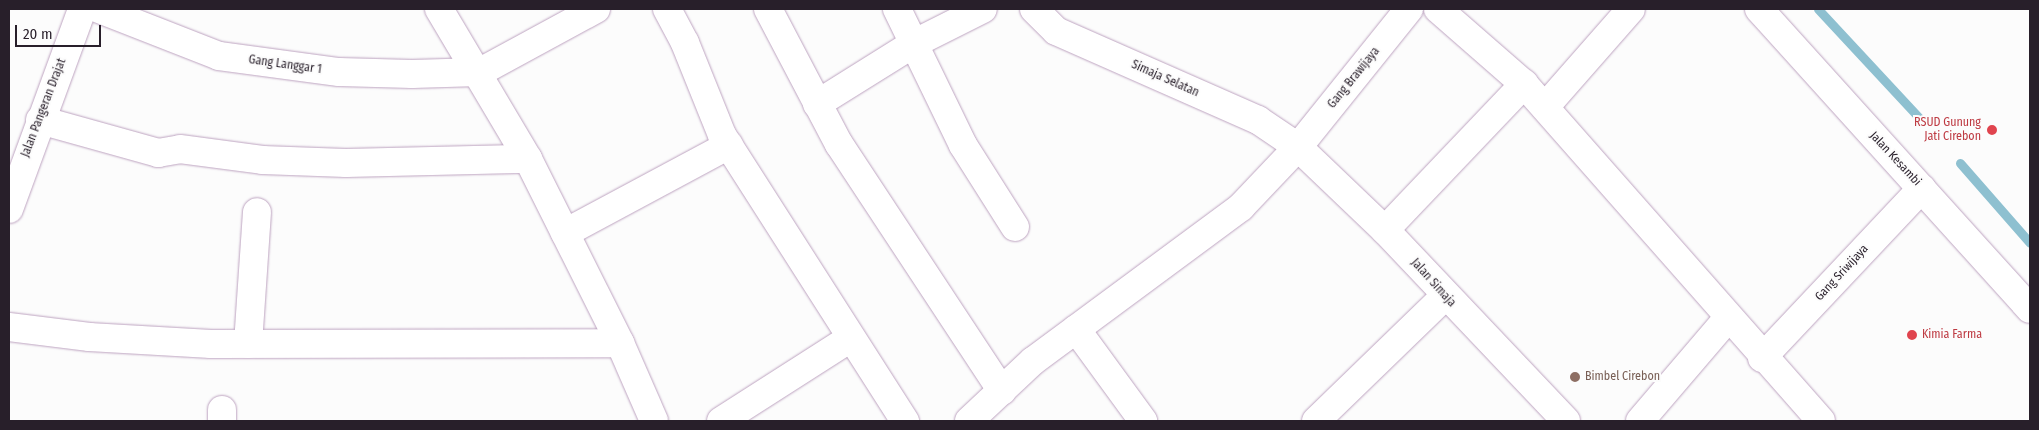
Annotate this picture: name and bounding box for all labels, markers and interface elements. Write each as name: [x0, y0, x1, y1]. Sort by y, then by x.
scale bar: [18, 15, 104, 47]
text: 20 m: [23, 25, 53, 43]
street label: Gang Brawijaya: [1325, 45, 1383, 111]
street label: Gang Langgar 1: [248, 53, 322, 77]
street label: Jalan Pangeran Drajat: [19, 57, 69, 159]
street label: Simaja Selatan: [1129, 58, 1201, 100]
place label: RSUD Gunung Jati Cirebon: [1914, 116, 1981, 144]
marker: RSUD Gunung Jati Cirebon: [1985, 123, 1999, 137]
street label: Jalan Kesambi: [1866, 129, 1924, 189]
street label: Gang Sriwijaya: [1812, 242, 1872, 304]
street label: Jalan Simaja: [1408, 256, 1458, 310]
place label: Kimia Farma: [1922, 328, 1982, 342]
marker: Kimia Farma: [1906, 329, 1918, 341]
place label: Bimbel Cirebon: [1585, 370, 1660, 384]
marker: Bimbel Cirebon: [1569, 371, 1581, 383]

